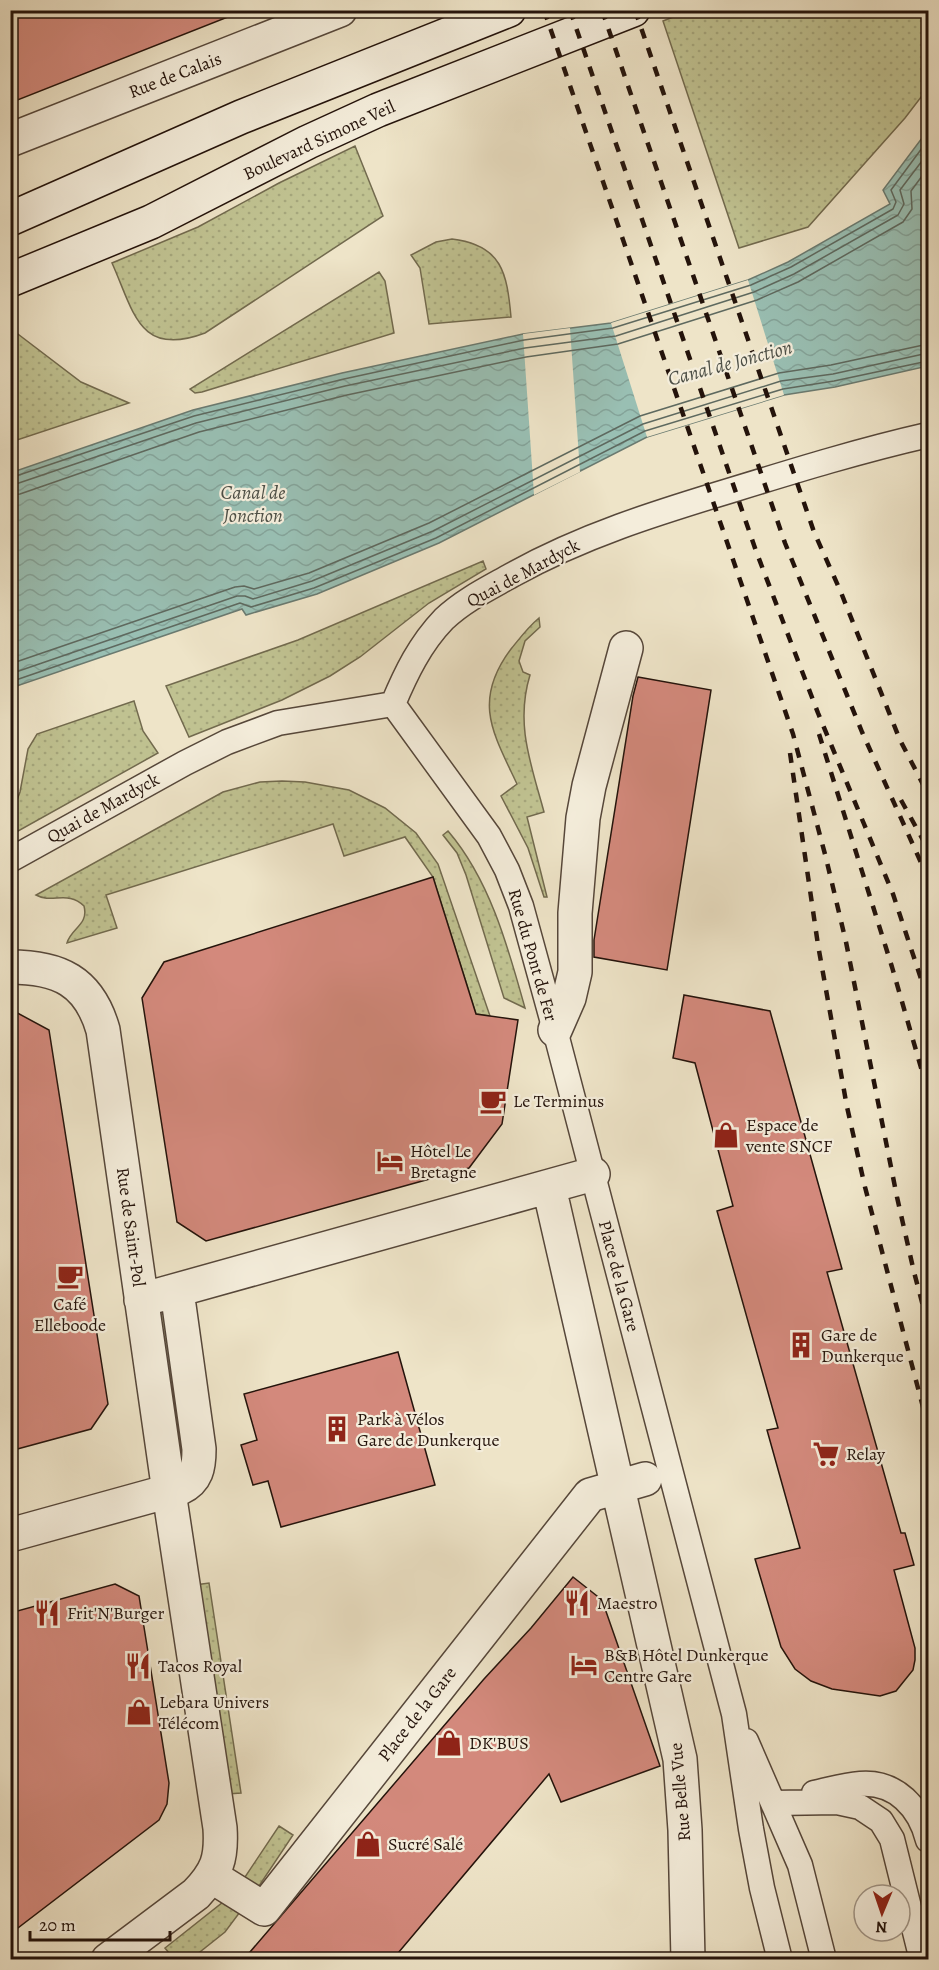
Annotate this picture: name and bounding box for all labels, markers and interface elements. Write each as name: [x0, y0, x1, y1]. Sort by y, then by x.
street label: Rue de Calais: [125, 46, 225, 104]
street label: Boulevard Simone Veil: [239, 94, 399, 186]
water label: Canal de Jonction: [665, 333, 795, 393]
water label: Canal de Jonction: [221, 479, 285, 529]
street label: Quai de Mardyck: [462, 533, 584, 613]
street label: Quai de Mardyck: [43, 767, 163, 849]
street label: Rue du Pont de Fer: [503, 886, 563, 1024]
cafe icon: Le Terminus: [478, 1086, 508, 1116]
place label: Le Terminus: [513, 1089, 604, 1113]
place label: Espace de vente SNCF: [745, 1113, 832, 1158]
shop icon: Espace de vente SNCF: [711, 1120, 741, 1150]
place label: Hôtel Le Bretagne: [410, 1139, 477, 1184]
hotel icon: Hôtel Le Bretagne: [375, 1146, 405, 1176]
street label: Rue de Saint-Pol: [111, 1166, 151, 1289]
street label: Place de la Gare: [593, 1218, 645, 1334]
cafe icon: Café Elleboode: [55, 1261, 85, 1291]
place label: Café Elleboode: [34, 1292, 106, 1337]
place label: Gare de Dunkerque: [821, 1323, 904, 1368]
building icon: Gare de Dunkerque: [786, 1330, 816, 1360]
place label: Park à Vélos Gare de Dunkerque: [357, 1407, 500, 1452]
building icon: Park à Vélos Gare de Dunkerque: [322, 1414, 352, 1444]
supermarket icon: Relay: [811, 1439, 841, 1469]
place label: Relay: [846, 1442, 886, 1466]
restaurant icon: Maestro: [562, 1588, 592, 1618]
place label: Maestro: [597, 1591, 657, 1615]
restaurant icon: Frit'N'Burger: [32, 1598, 62, 1628]
place label: Frit'N'Burger: [67, 1601, 165, 1625]
place label: B&B Hôtel Dunkerque Centre Gare: [604, 1643, 769, 1688]
hotel icon: B&B Hôtel Dunkerque Centre Gare: [569, 1650, 599, 1680]
restaurant icon: Tacos Royal: [123, 1651, 153, 1681]
place label: Tacos Royal: [158, 1654, 243, 1678]
street label: Place de la Gare: [372, 1662, 462, 1766]
place label: Lebara Univers Télécom: [159, 1690, 269, 1735]
shop icon: Lebara Univers Télécom: [124, 1697, 154, 1727]
shop icon: DK'BUS: [434, 1728, 464, 1758]
place label: DK'BUS: [469, 1731, 529, 1755]
street label: Rue Belle Vue: [664, 1742, 696, 1842]
shop icon: Sucré Salé: [353, 1829, 383, 1859]
place label: Sucré Salé: [388, 1832, 463, 1856]
north arrow: [852, 1883, 912, 1943]
scale bar: [30, 1904, 170, 1942]
text: 20 m: [39, 1913, 76, 1937]
text: N: [875, 1916, 888, 1938]

